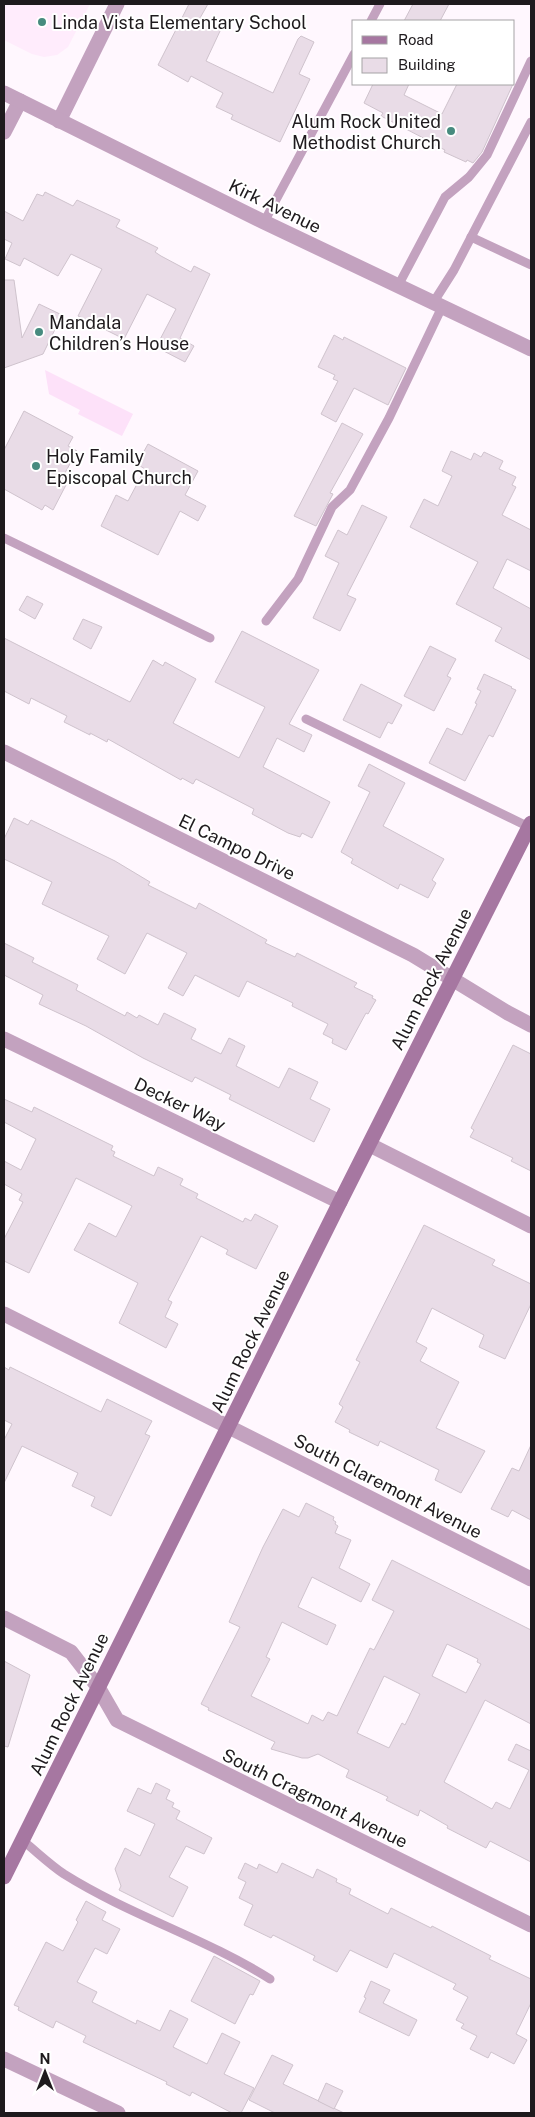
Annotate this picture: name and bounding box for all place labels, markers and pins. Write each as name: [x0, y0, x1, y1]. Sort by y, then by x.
place label: Linda Vista Elementary School: [52, 12, 307, 33]
marker: Linda Vista Elementary School: [36, 16, 48, 28]
place label: Alum Rock United Methodist Church: [291, 111, 441, 153]
marker: Alum Rock United Methodist Church: [445, 125, 457, 137]
place label: Mandala Children’s House: [49, 312, 189, 354]
marker: Mandala Children’s House: [33, 326, 45, 338]
place label: Holy Family Episcopal Church: [46, 446, 192, 488]
marker: Holy Family Episcopal Church: [30, 460, 42, 472]

